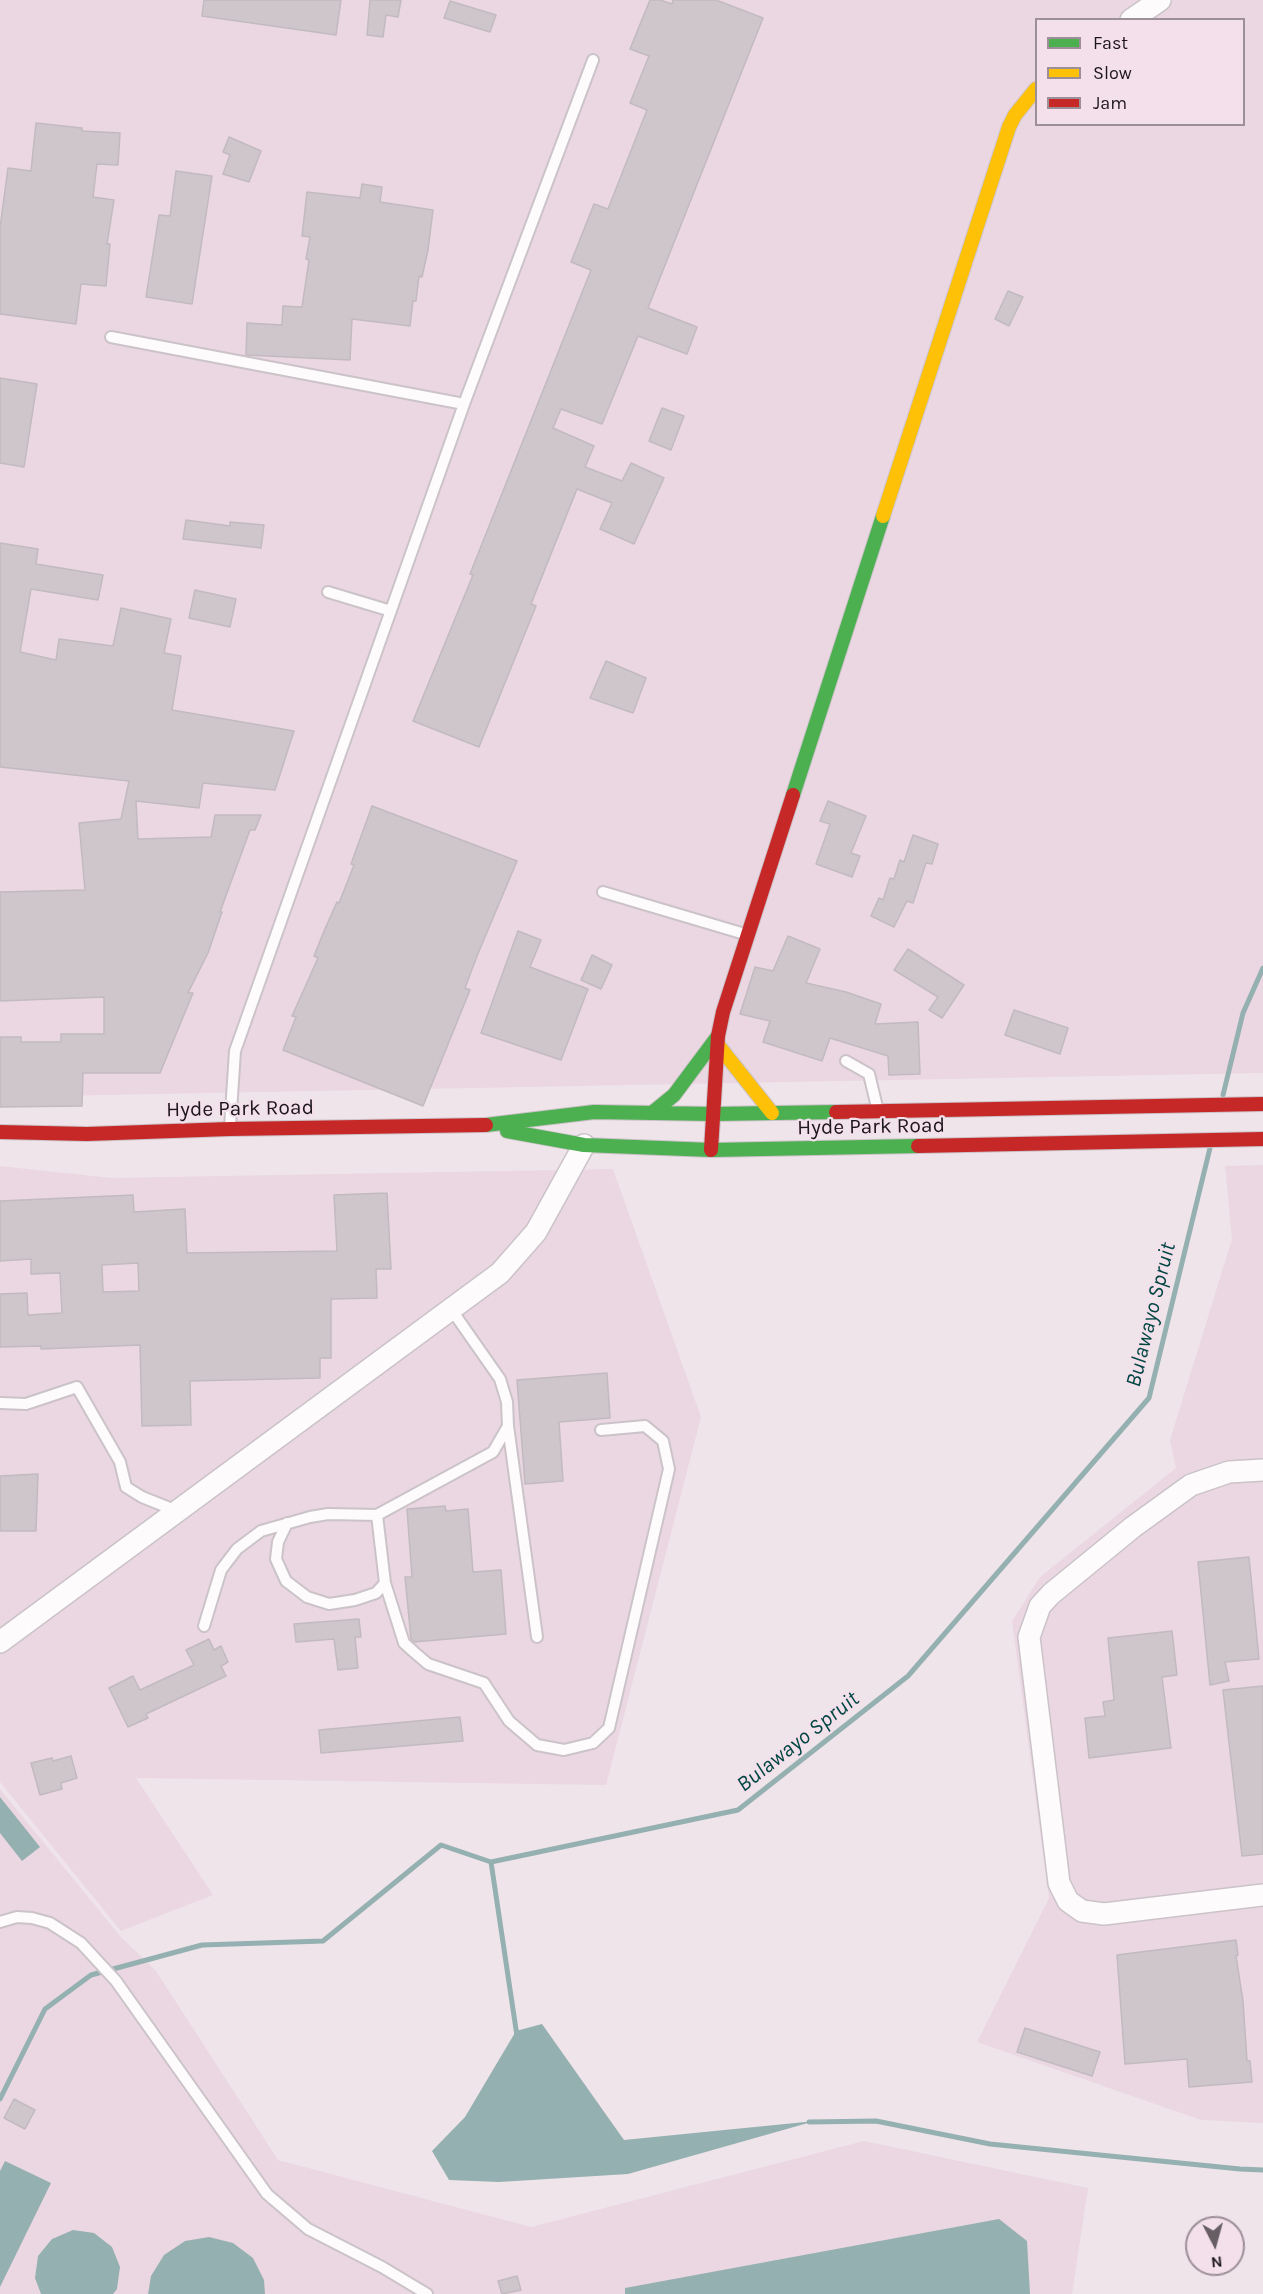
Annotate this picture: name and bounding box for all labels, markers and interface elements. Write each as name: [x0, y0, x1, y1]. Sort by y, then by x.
legend: [1035, 18, 1245, 126]
text: Fast: [1093, 32, 1128, 54]
text: Slow: [1093, 62, 1132, 84]
text: Jam: [1093, 92, 1127, 114]
street label: Hyde Park Road: [166, 1095, 314, 1123]
street label: Hyde Park Road: [797, 1113, 945, 1141]
water label: Bulawayo Spruit: [1120, 1240, 1182, 1390]
water label: Bulawayo Spruit: [732, 1686, 864, 1798]
north arrow: [1185, 2216, 1245, 2276]
text: N: [1210, 2252, 1223, 2272]

